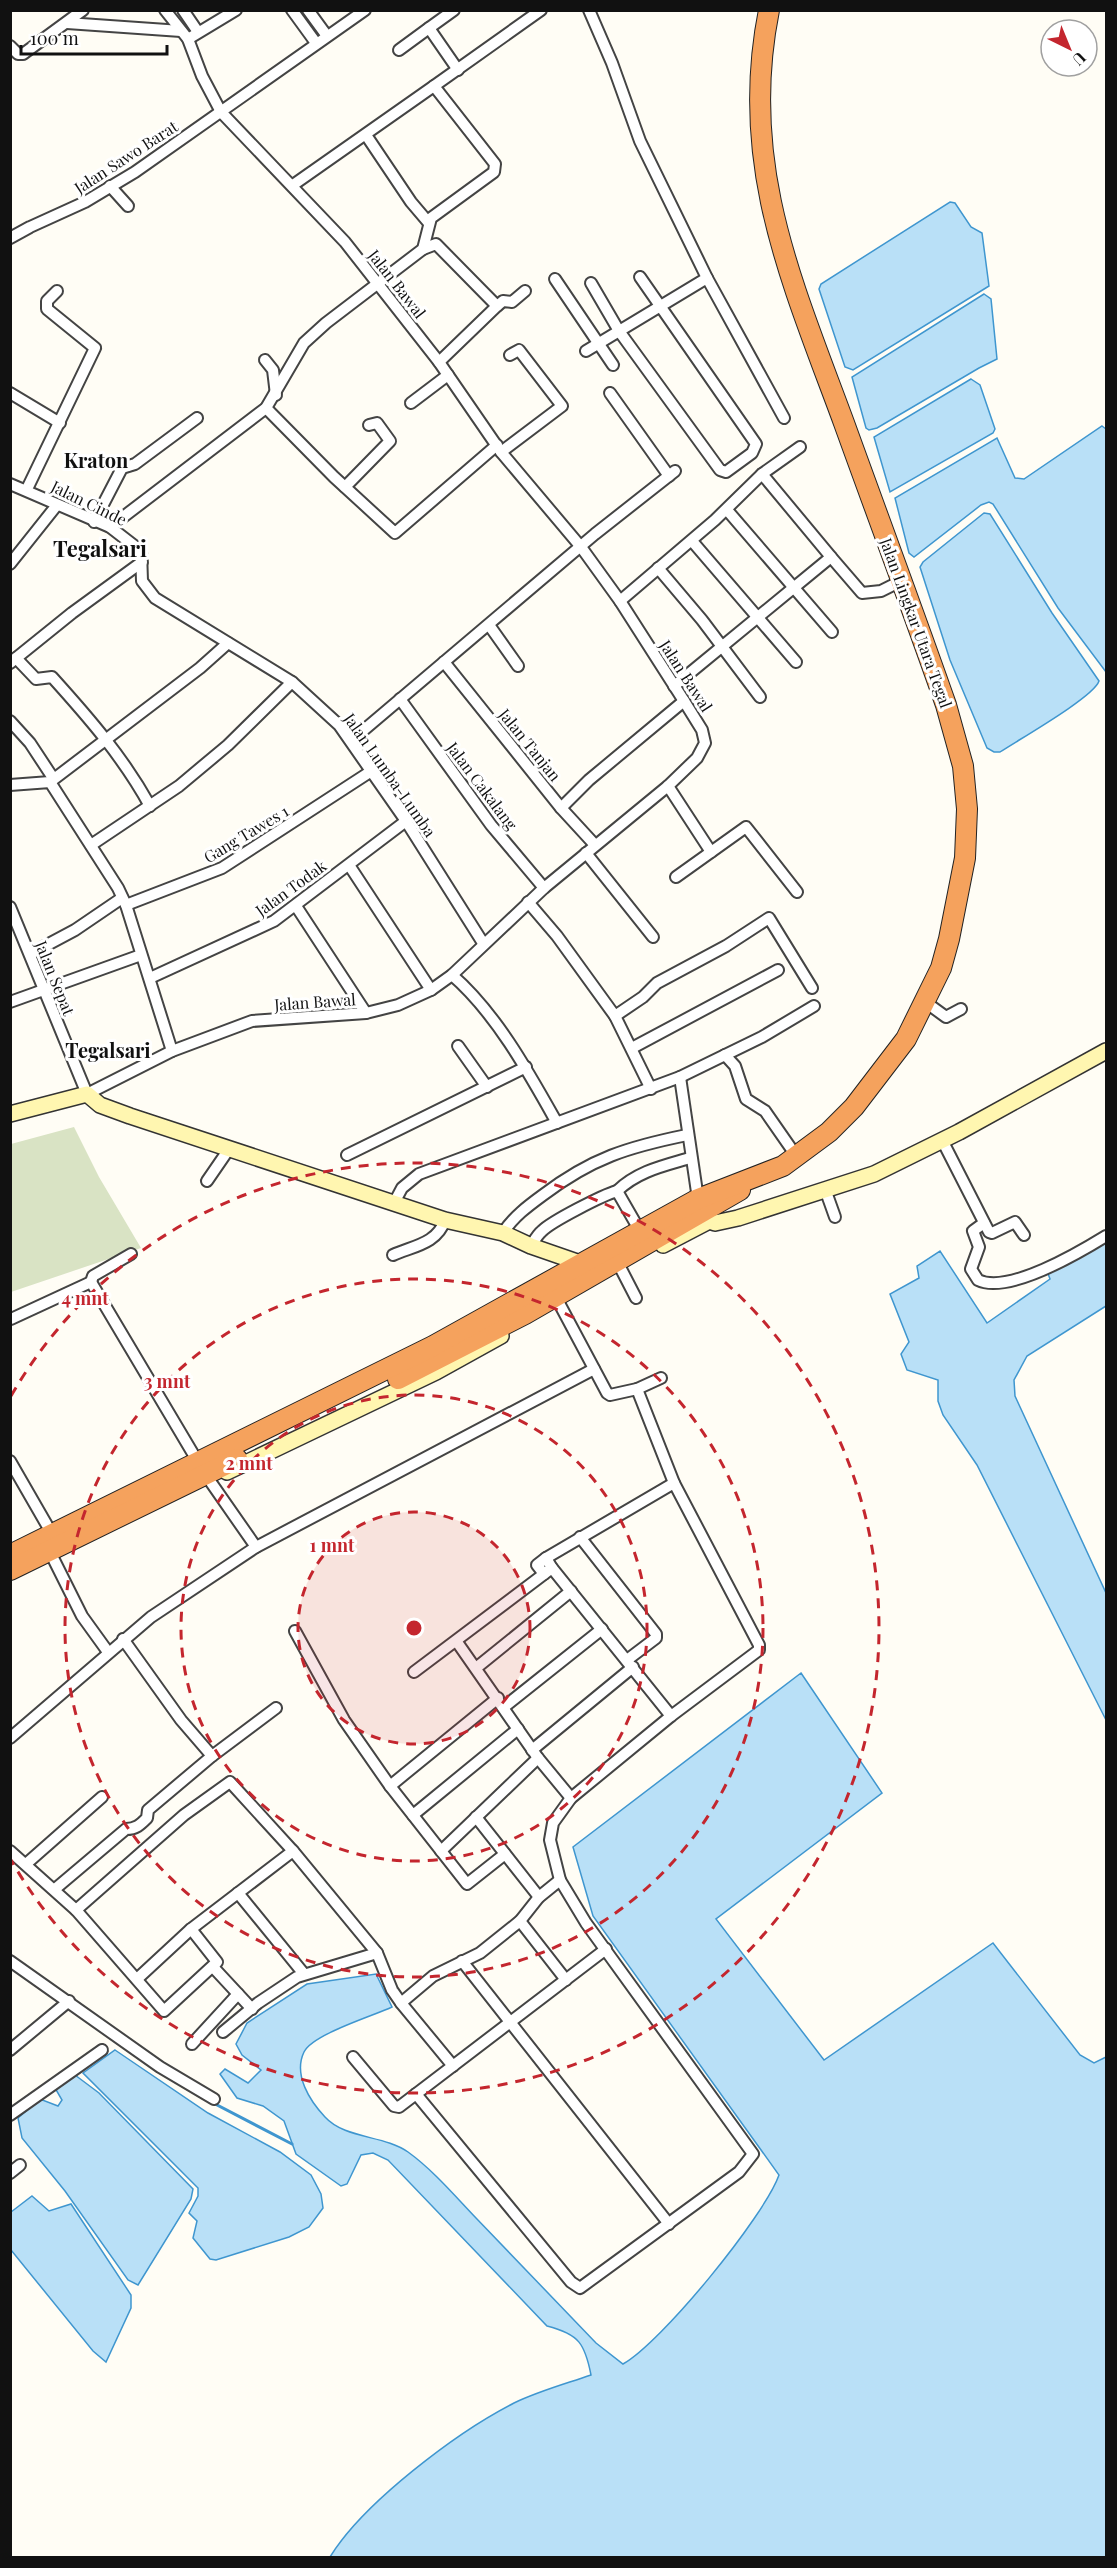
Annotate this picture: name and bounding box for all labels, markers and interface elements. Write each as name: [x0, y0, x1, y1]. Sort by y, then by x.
scale bar: [21, 18, 166, 56]
north arrow: [1039, 18, 1099, 78]
text: 100 m: [30, 26, 79, 50]
text: U: [1068, 48, 1091, 71]
street label: Jalan Sawo Barat: [69, 115, 182, 198]
street label: Jalan Bawal: [363, 244, 431, 323]
district label: Kraton: [64, 446, 129, 473]
street label: Jalan Cinde: [47, 475, 130, 530]
district label: Tegalsari: [53, 533, 147, 563]
street label: Jalan Lingkar Utara Tegal: [876, 534, 957, 711]
street label: Jalan Bawal: [655, 635, 718, 716]
street label: Jalan Tanjan: [494, 703, 566, 786]
street label: Jalan Lumba-Lumba: [339, 708, 441, 841]
street label: Jalan Cakalang: [442, 737, 523, 834]
street label: Gang Tawes 1: [199, 800, 292, 867]
street label: Jalan Todak: [250, 855, 330, 921]
street label: Jalan Sepat: [31, 937, 80, 1018]
street label: Jalan Bawal: [273, 988, 357, 1015]
district label: Tegalsari: [65, 1036, 151, 1063]
text: 4 mnt: [61, 1286, 109, 1310]
text: 3 mnt: [144, 1369, 191, 1393]
text: 2 mnt: [225, 1451, 273, 1475]
text: 1 mnt: [310, 1533, 355, 1557]
centre of rings: [404, 1618, 424, 1638]

